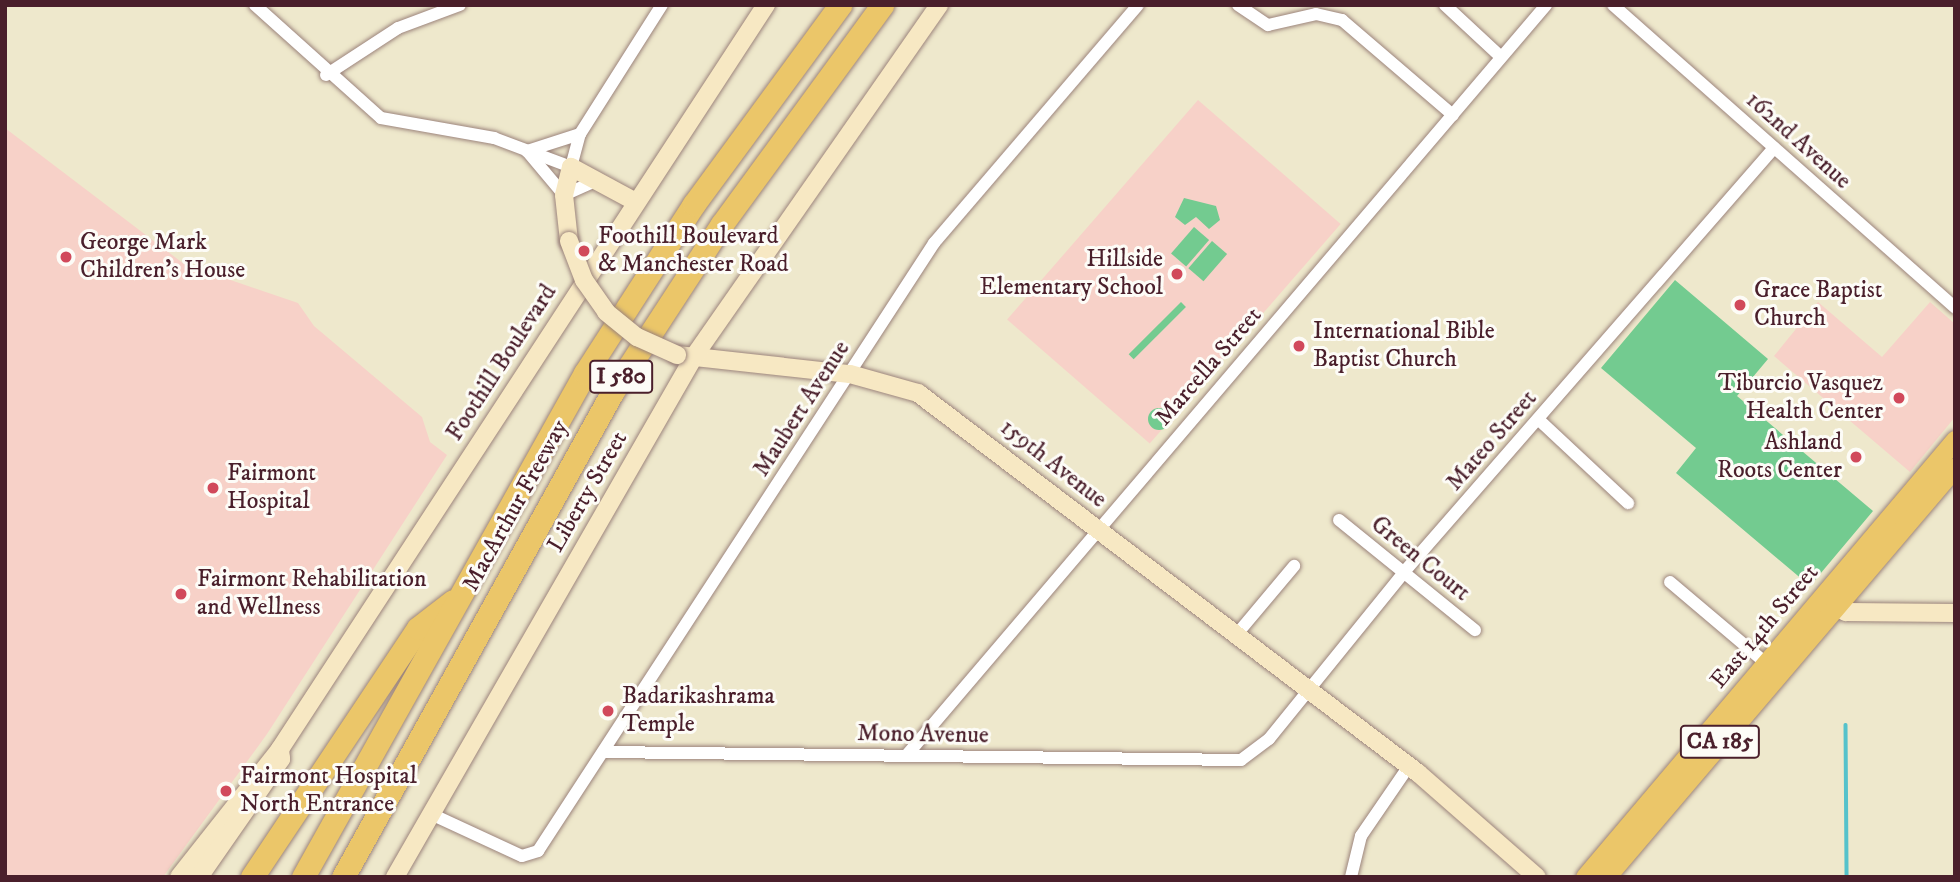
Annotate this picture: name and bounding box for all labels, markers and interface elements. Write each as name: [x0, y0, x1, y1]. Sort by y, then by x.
street label: 162nd Avenue: [1739, 86, 1857, 196]
place label: Foothill Boulevard & Manchester Road: [598, 223, 788, 279]
place label: George Mark Children's House: [80, 229, 245, 285]
marker: Foothill Boulevard & Manchester Road: [576, 243, 592, 259]
place label: Hillside Elementary School: [979, 246, 1163, 302]
marker: George Mark Children's House: [58, 249, 74, 265]
marker: Hillside Elementary School: [1169, 266, 1185, 282]
place label: Grace Baptist Church: [1754, 277, 1882, 333]
street label: Foothill Boulevard: [441, 280, 563, 446]
marker: Grace Baptist Church: [1732, 297, 1748, 313]
street label: Marcella Street: [1150, 302, 1268, 432]
place label: International Bible Baptist Church: [1313, 318, 1495, 374]
street label: Maubert Avenue: [747, 336, 857, 482]
marker: International Bible Baptist Church: [1291, 338, 1307, 354]
road number: I 580: [588, 358, 654, 396]
place label: Tiburcio Vasquez Health Center: [1718, 370, 1883, 426]
street label: Mateo Street: [1441, 385, 1543, 497]
marker: Tiburcio Vasquez Health Center: [1889, 388, 1909, 408]
street label: 159th Avenue: [994, 414, 1112, 514]
street label: MacArthur Freeway: [457, 415, 575, 597]
street label: Liberty Street: [542, 427, 634, 557]
place label: Ashland Roots Center: [1717, 429, 1842, 485]
marker: Ashland Roots Center: [1848, 449, 1864, 465]
place label: Fairmont Hospital: [227, 460, 316, 516]
marker: Fairmont Hospital: [205, 480, 221, 496]
street label: Green Court: [1365, 510, 1475, 608]
street label: East 14th Street: [1705, 559, 1825, 695]
place label: Fairmont Rehabilitation and Wellness: [197, 566, 426, 622]
marker: Fairmont Rehabilitation and Wellness: [171, 584, 191, 604]
place label: Badarikashrama Temple: [622, 683, 775, 739]
marker: Badarikashrama Temple: [600, 703, 616, 719]
street label: Mono Avenue: [857, 719, 989, 751]
road number: CA 185: [1680, 722, 1760, 762]
place label: Fairmont Hospital North Entrance: [240, 763, 417, 819]
marker: Fairmont Hospital North Entrance: [218, 783, 234, 799]

